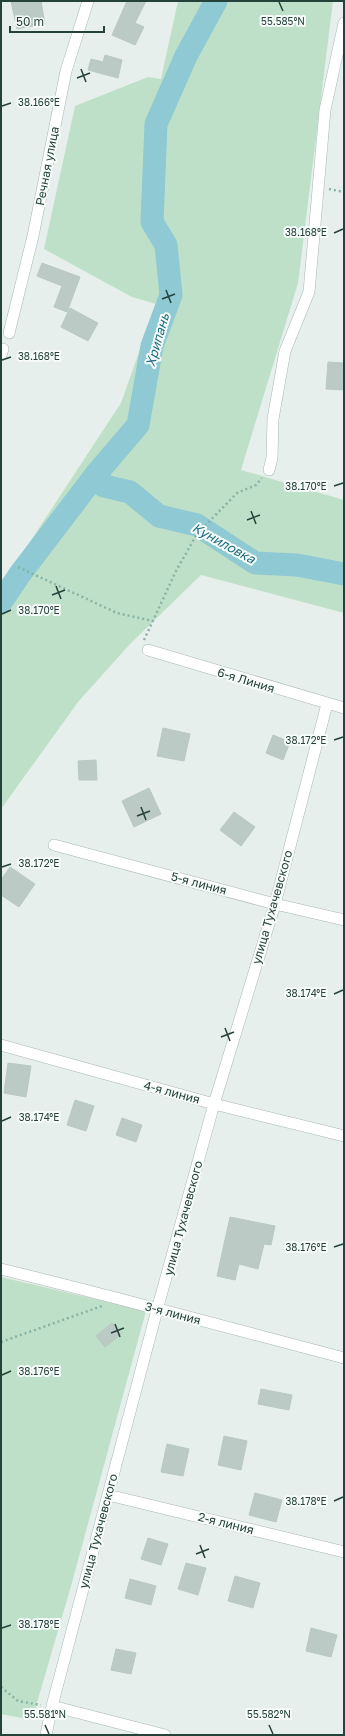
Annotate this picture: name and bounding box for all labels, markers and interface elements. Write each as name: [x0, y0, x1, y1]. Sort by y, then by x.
scale bar: [10, 8, 104, 34]
text: 50 m: [16, 14, 44, 29]
text: 55.585°N: [261, 15, 305, 27]
text: 38.166°E: [18, 96, 60, 108]
street label: Речная улица: [32, 125, 62, 207]
text: 38.168°E: [285, 226, 327, 238]
water label: Хрипань: [142, 311, 173, 368]
text: 38.168°E: [18, 350, 60, 362]
text: 38.170°E: [285, 480, 327, 492]
water label: Куниловка: [190, 519, 259, 567]
text: 38.170°E: [18, 604, 60, 616]
street label: 6-я Линия: [216, 664, 276, 696]
text: 38.172°E: [286, 734, 326, 746]
street label: улица Тухачевского: [249, 848, 295, 966]
text: 38.172°E: [19, 857, 59, 869]
street label: 5-я линия: [169, 868, 229, 898]
text: 38.174°E: [286, 987, 326, 999]
street label: 4-я линия: [142, 1077, 202, 1107]
text: 38.174°E: [19, 1111, 59, 1123]
street label: улица Тухачевского: [160, 1159, 206, 1277]
text: 38.176°E: [285, 1241, 327, 1253]
street label: 3-я линия: [143, 1298, 203, 1328]
text: 38.176°E: [18, 1365, 60, 1377]
street label: улица Тухачевского: [75, 1472, 121, 1590]
text: 38.178°E: [285, 1495, 327, 1507]
street label: 2-я линия: [196, 1509, 256, 1537]
text: 38.178°E: [18, 1618, 60, 1630]
text: 55.581°N: [24, 1708, 66, 1720]
text: 55.582°N: [247, 1708, 291, 1720]

